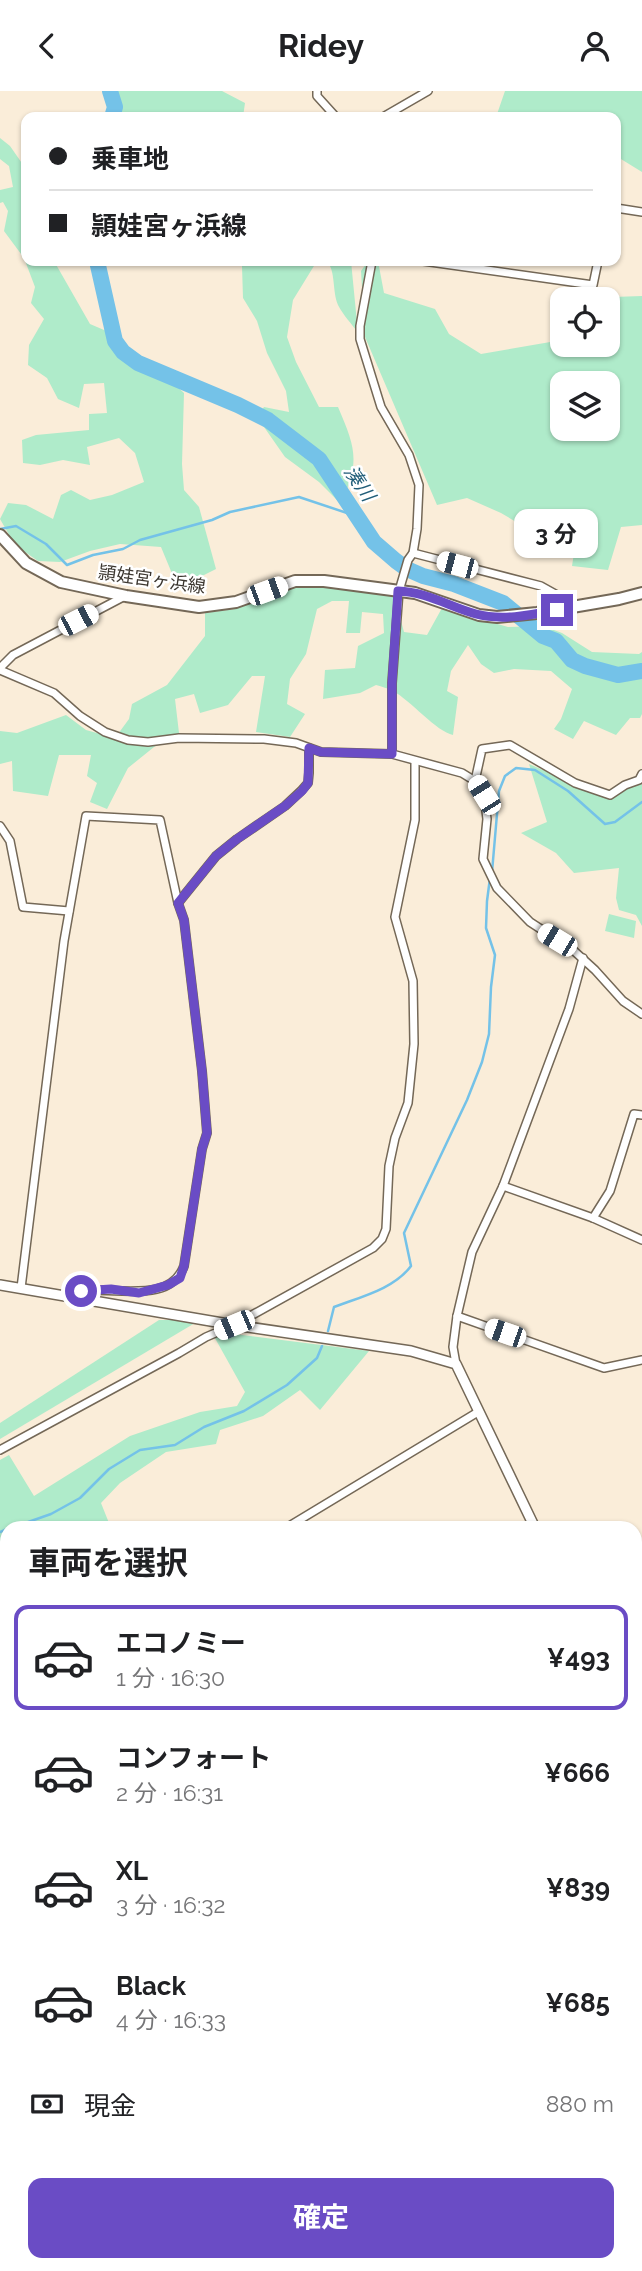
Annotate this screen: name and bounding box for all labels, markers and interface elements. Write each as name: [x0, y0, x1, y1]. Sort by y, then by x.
icon: back: [28, 27, 66, 65]
text: Ridey: [278, 27, 364, 64]
icon: person: [576, 27, 614, 65]
text: 乗車地: [91, 144, 169, 174]
text: 頴娃宮ヶ浜線: [91, 211, 247, 241]
map controls: [550, 287, 620, 441]
button: locate: [550, 287, 620, 357]
button: layers: [550, 371, 620, 441]
water label: 湊川: [340, 461, 381, 507]
callout: 3 分: [515, 509, 599, 557]
text: 3 分: [535, 520, 577, 547]
car: [434, 549, 481, 581]
street label: 頴娃宮ヶ浜線: [97, 561, 207, 597]
car: [244, 574, 291, 608]
route end: [541, 594, 573, 626]
car: [55, 601, 102, 639]
car: [464, 772, 505, 818]
car: [534, 920, 581, 960]
route start: [65, 1275, 97, 1307]
car: [211, 1307, 258, 1343]
car: [482, 1316, 529, 1350]
text: 車両を選択: [28, 1544, 188, 1581]
icon: car: [32, 1626, 95, 1689]
text: エコノミー: [116, 1628, 246, 1658]
text: ¥493: [547, 1643, 610, 1673]
text: 1 分 · 16:30: [116, 1664, 225, 1691]
icon: car: [32, 1741, 95, 1804]
text: コンフォート: [116, 1743, 271, 1773]
text: ¥666: [544, 1758, 610, 1788]
text: 2 分 · 16:31: [116, 1779, 223, 1806]
icon: car: [32, 1856, 95, 1919]
text: XL: [116, 1856, 148, 1886]
text: ¥839: [546, 1873, 610, 1903]
text: 3 分 · 16:32: [116, 1891, 226, 1918]
icon: car: [32, 1971, 95, 2034]
text: Black: [116, 1971, 186, 2001]
text: ¥685: [546, 1988, 610, 2018]
text: 4 分 · 16:33: [116, 2006, 226, 2033]
icon: cash: [28, 2085, 66, 2123]
text: 880 m: [546, 2090, 614, 2117]
text: 現金: [84, 2091, 136, 2121]
button: 確定: [28, 2178, 614, 2258]

